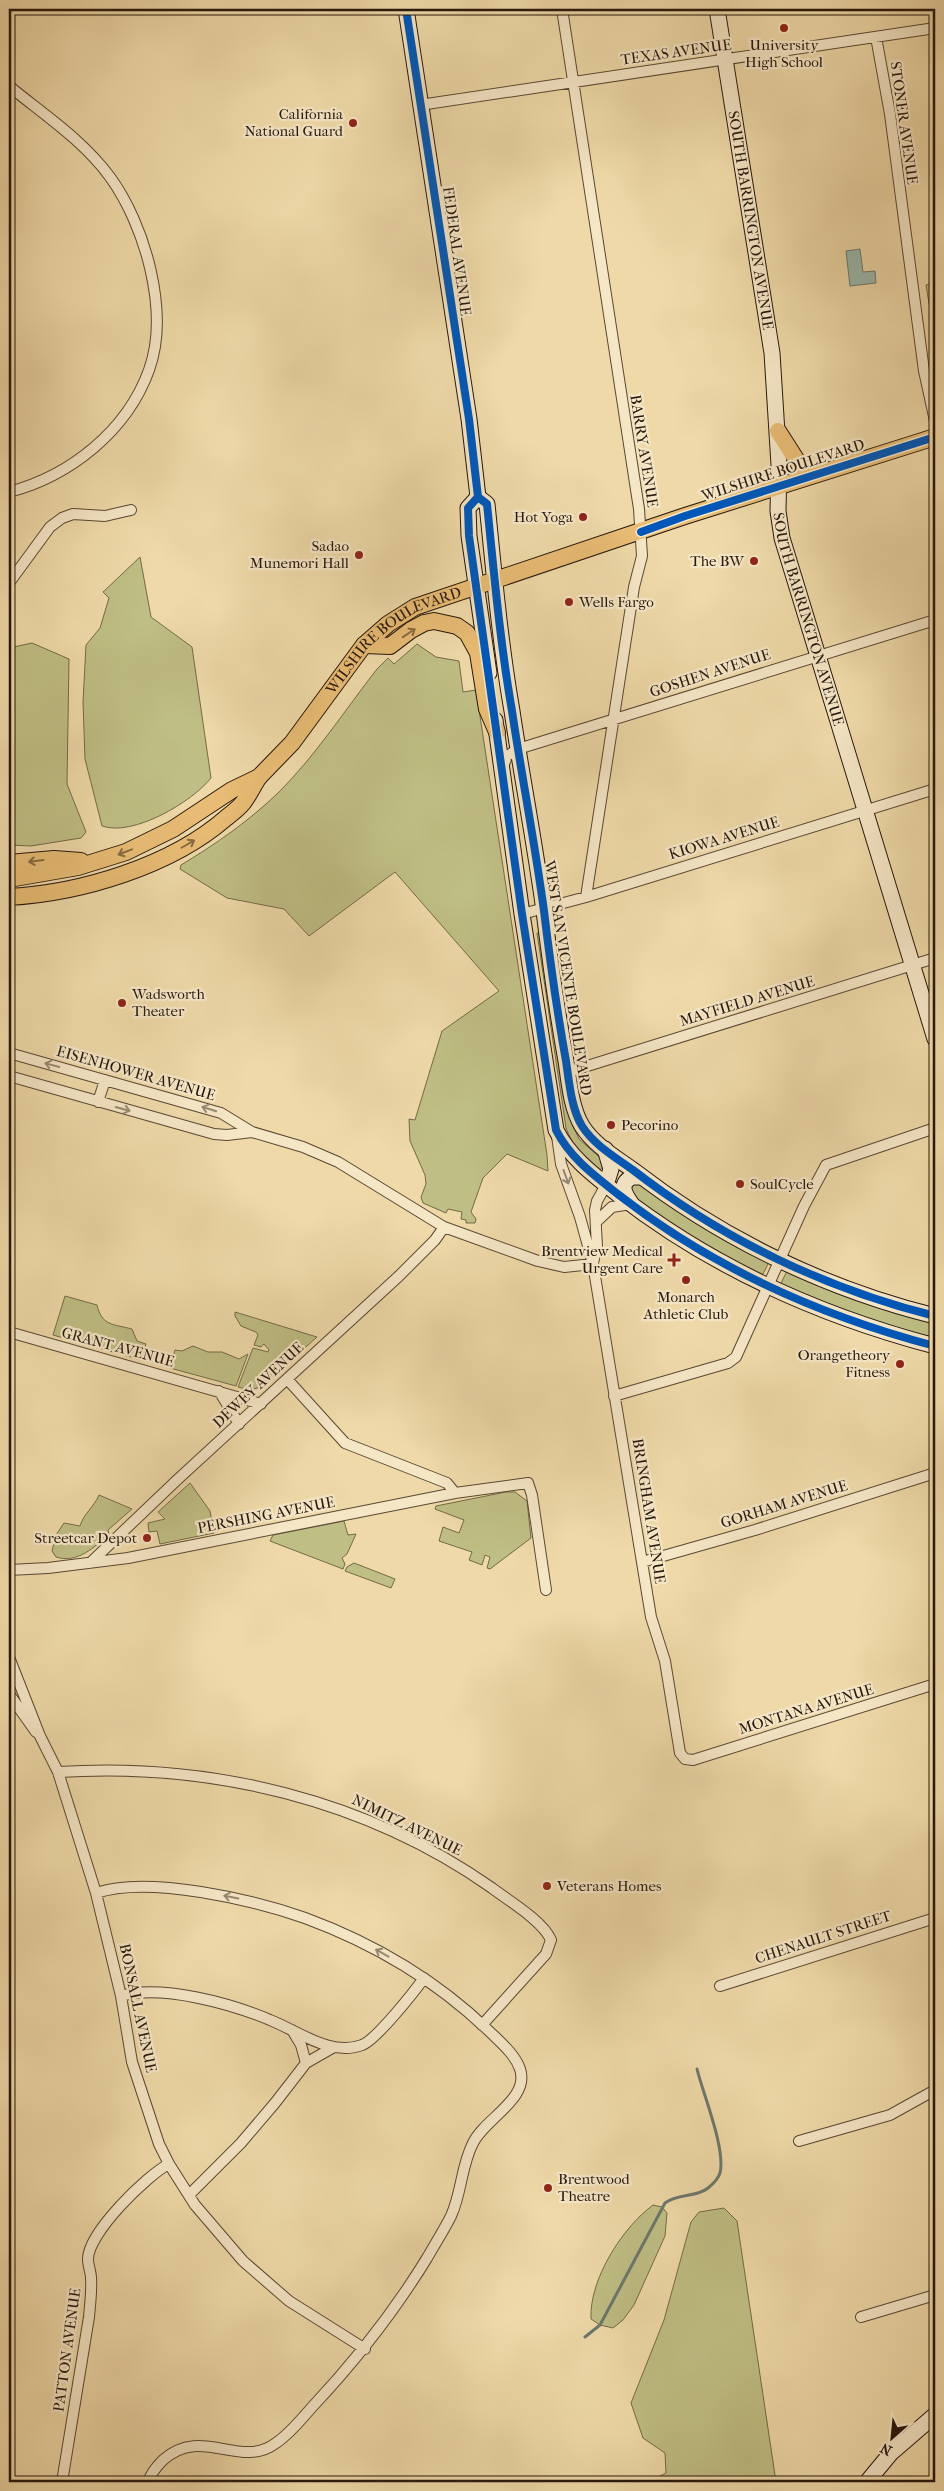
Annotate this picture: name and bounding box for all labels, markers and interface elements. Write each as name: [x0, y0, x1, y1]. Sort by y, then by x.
marker: University High School: [778, 22, 790, 34]
street label: TEXAS AVENUE: [619, 35, 733, 69]
place label: University High School: [745, 36, 823, 71]
street label: STONER AVENUE: [886, 60, 922, 186]
place label: California National Guard: [244, 105, 344, 140]
street label: SOUTH BARRINGTON AVENUE: [724, 110, 777, 331]
marker: California National Guard: [347, 117, 359, 129]
street label: FEDERAL AVENUE: [439, 185, 475, 317]
street label: BARRY AVENUE: [626, 393, 662, 509]
street label: WILSHIRE BOULEVARD: [698, 435, 867, 505]
place label: Hot Yoga: [514, 508, 574, 526]
marker: Hot Yoga: [577, 511, 589, 523]
street label: SOUTH BARRINGTON AVENUE: [769, 511, 848, 728]
place label: Sadao Munemori Hall: [250, 537, 349, 572]
marker: Sadao Munemori Hall: [353, 549, 365, 561]
place label: The BW: [690, 552, 745, 570]
marker: The BW: [748, 555, 760, 567]
street label: WILSHIRE BOULEVARD: [321, 583, 464, 698]
place label: Wells Fargo: [578, 593, 654, 611]
marker: Wells Fargo: [563, 596, 575, 608]
one-way arrow: [402, 627, 416, 638]
street label: GOSHEN AVENUE: [647, 645, 773, 701]
street label: KIOWA AVENUE: [666, 813, 782, 863]
one-way arrow: [181, 839, 196, 849]
one-way arrow: [118, 848, 133, 857]
one-way arrow: [28, 856, 44, 866]
street label: WEST SAN VICENTE BOULEVARD: [540, 858, 595, 1097]
street label: MAYFIELD AVENUE: [677, 972, 817, 1030]
place label: Wadsworth Theater: [131, 985, 205, 1020]
marker: Wadsworth Theater: [116, 997, 128, 1009]
street label: EISENHOWER AVENUE: [55, 1042, 217, 1104]
one-way arrow: [45, 1060, 61, 1069]
one-way arrow: [202, 1104, 217, 1113]
one-way arrow: [114, 1105, 130, 1115]
place label: Pecorino: [621, 1116, 679, 1134]
marker: Pecorino: [605, 1119, 617, 1131]
one-way arrow: [562, 1169, 571, 1185]
place label: SoulCycle: [750, 1175, 814, 1193]
marker: SoulCycle: [734, 1178, 746, 1190]
place label: Brentview Medical Urgent Care: [541, 1242, 664, 1277]
marker: Brentview Medical Urgent Care: [667, 1253, 681, 1267]
marker: Monarch Athletic Club: [680, 1274, 692, 1286]
place label: Monarch Athletic Club: [643, 1288, 729, 1323]
street label: GRANT AVENUE: [60, 1323, 176, 1371]
street label: DEWEY AVENUE: [209, 1338, 307, 1432]
place label: Orangetheory Fitness: [798, 1346, 891, 1381]
marker: Orangetheory Fitness: [894, 1358, 906, 1370]
street label: BRINGHAM AVENUE: [629, 1437, 669, 1585]
street label: GORHAM AVENUE: [718, 1476, 850, 1532]
street label: PERSHING AVENUE: [196, 1493, 336, 1537]
place label: Streetcar Depot: [34, 1529, 138, 1547]
marker: Streetcar Depot: [141, 1532, 153, 1544]
street label: MONTANA AVENUE: [736, 1680, 876, 1738]
street label: NIMITZ AVENUE: [349, 1791, 465, 1859]
place label: Veterans Homes: [556, 1877, 662, 1895]
marker: Veterans Homes: [541, 1880, 553, 1892]
one-way arrow: [223, 1892, 239, 1901]
street label: CHENAULT STREET: [753, 1906, 894, 1968]
street label: BONSALL AVENUE: [116, 1942, 160, 2074]
one-way arrow: [375, 1948, 390, 1958]
place label: Brentwood Theatre: [558, 2170, 631, 2205]
marker: Brentwood Theatre: [542, 2182, 554, 2194]
street label: PATTON AVENUE: [49, 2287, 85, 2413]
north arrow: [866, 2414, 916, 2464]
text: N: [877, 2439, 895, 2459]

